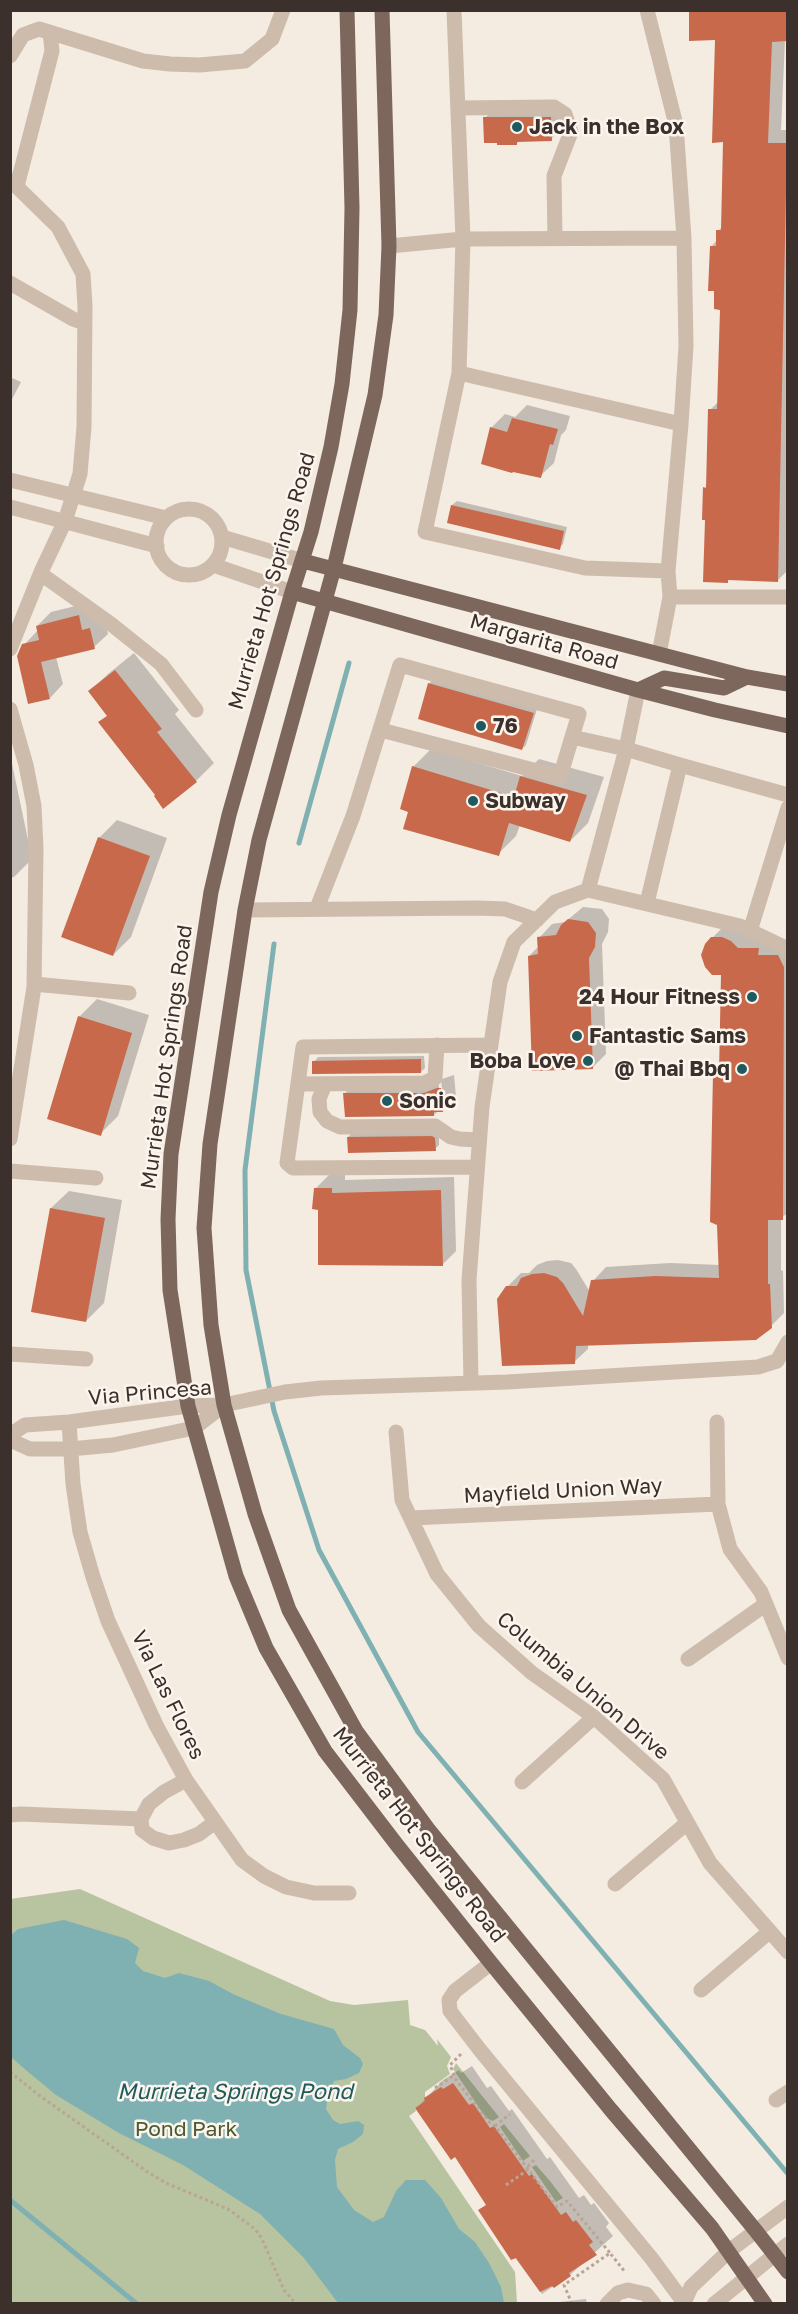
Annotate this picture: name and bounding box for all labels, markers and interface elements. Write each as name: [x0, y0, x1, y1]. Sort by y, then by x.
place label: Jack in the Box: [529, 114, 684, 140]
marker: Jack in the Box: [510, 120, 524, 134]
street label: Murrieta Hot Springs Road: [223, 449, 321, 713]
street label: Margarita Road: [467, 609, 621, 675]
place label: 76: [493, 713, 518, 739]
marker: 76: [474, 719, 488, 733]
place label: Subway: [485, 788, 566, 814]
marker: Subway: [466, 794, 480, 808]
street label: Murrieta Hot Springs Road: [136, 923, 198, 1191]
place label: 24 Hour Fitness: [579, 984, 740, 1010]
marker: 24 Hour Fitness: [745, 990, 759, 1004]
place label: Fantastic Sams: [589, 1023, 746, 1049]
marker: Fantastic Sams: [570, 1029, 584, 1043]
place label: Boba Love: [470, 1048, 576, 1074]
marker: Boba Love: [581, 1054, 595, 1068]
place label: @ Thai Bbq: [614, 1056, 730, 1082]
marker: @ Thai Bbq: [735, 1062, 749, 1076]
place label: Sonic: [399, 1088, 456, 1114]
marker: Sonic: [380, 1094, 394, 1108]
street label: Via Princesa: [87, 1375, 213, 1411]
street label: Mayfield Union Way: [463, 1473, 663, 1509]
street label: Columbia Union Drive: [492, 1607, 674, 1765]
street label: Via Las Flores: [126, 1627, 210, 1763]
street label: Murrieta Hot Springs Road: [327, 1722, 511, 1948]
water label: Murrieta Springs Pond: [117, 2079, 353, 2105]
park label: Pond Park: [135, 2116, 237, 2142]

